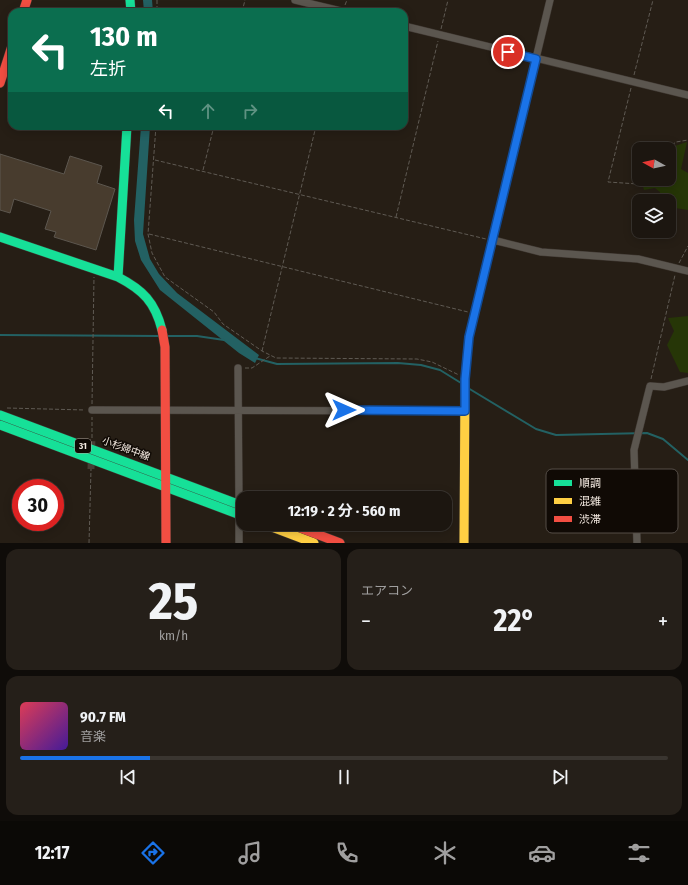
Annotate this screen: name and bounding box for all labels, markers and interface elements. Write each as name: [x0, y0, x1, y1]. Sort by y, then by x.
text: 130 m: [90, 20, 158, 53]
icon: left: [24, 24, 76, 76]
pin: [491, 35, 525, 69]
icon: arrive: [497, 41, 519, 63]
text: 左折: [90, 58, 126, 80]
icon: left: [155, 100, 177, 122]
icon: ahead: [197, 100, 219, 122]
icon: right: [239, 100, 261, 122]
north arrow: [632, 142, 676, 186]
map controls: [632, 142, 676, 238]
button: layers: [632, 194, 676, 238]
position arrow: [323, 389, 365, 431]
street label: 小杉婦中線: [100, 435, 152, 463]
road number: 31: [75, 439, 91, 453]
legend: [546, 469, 678, 533]
text: 順調: [579, 477, 601, 490]
speed limit sign: 30: [12, 479, 64, 531]
text: 混雑: [579, 495, 601, 508]
text: 12:19 · 2 分 · 560 m: [288, 502, 400, 520]
text: 渋滞: [579, 513, 601, 526]
text: 25: [149, 570, 198, 633]
text: エアコン: [361, 583, 413, 598]
text: 22°: [494, 603, 535, 639]
text: −: [361, 608, 371, 635]
text: +: [658, 608, 668, 635]
text: km/h: [159, 628, 188, 643]
text: 90.7 FM: [80, 708, 126, 726]
text: 音楽: [80, 729, 106, 744]
icon: previous: [117, 766, 139, 788]
icon: pause: [333, 766, 355, 788]
icon: next: [549, 766, 571, 788]
icon: directions: [139, 839, 167, 867]
icon: music: [236, 839, 264, 867]
icon: phone: [333, 839, 361, 867]
icon: climate: [431, 839, 459, 867]
icon: car: [528, 839, 556, 867]
icon: filters: [625, 839, 653, 867]
text: 12:17: [35, 842, 69, 864]

